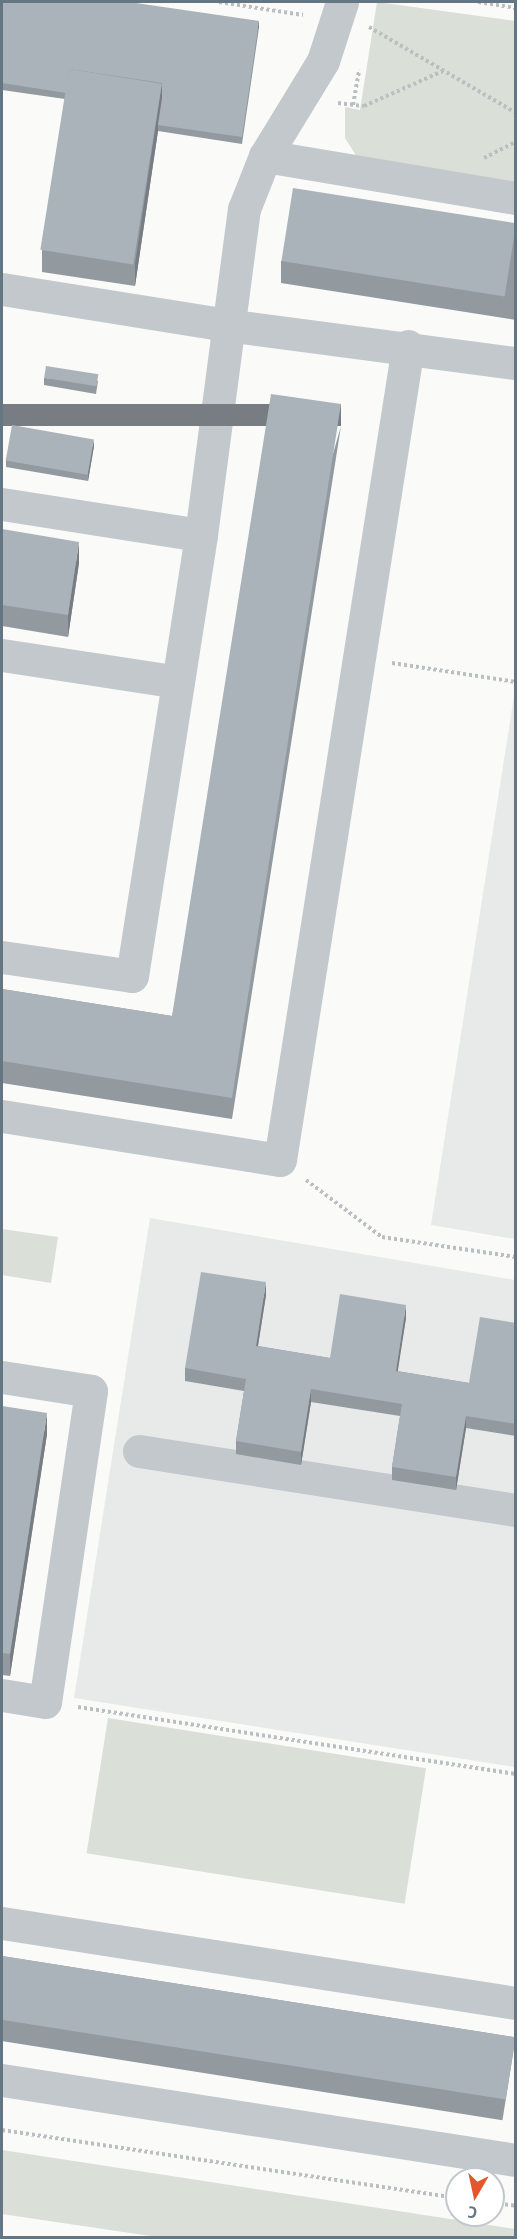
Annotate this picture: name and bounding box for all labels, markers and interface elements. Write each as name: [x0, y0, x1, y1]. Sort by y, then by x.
north arrow: [445, 2167, 505, 2227]
text: С: [467, 2202, 478, 2223]

